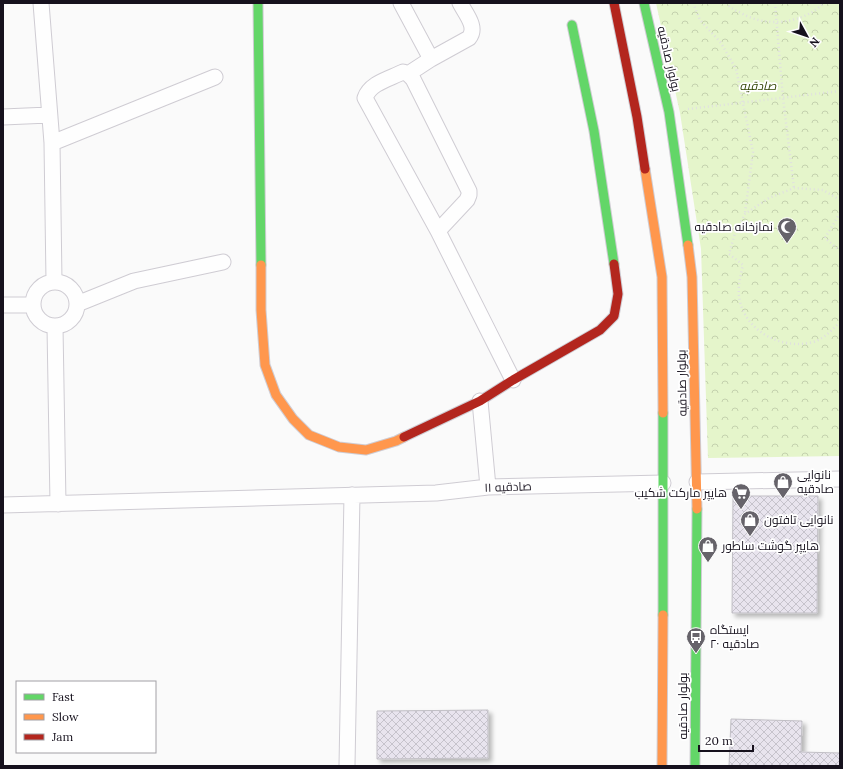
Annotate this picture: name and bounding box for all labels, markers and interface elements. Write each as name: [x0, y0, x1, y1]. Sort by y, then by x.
north arrow: [787, 16, 827, 56]
street label: بولوار صادقیه: [655, 25, 684, 93]
text: N: [806, 35, 823, 51]
park label: صادقیه: [740, 78, 777, 93]
mosque icon: نمازخانه صادقیه: [776, 216, 798, 244]
place label: نمازخانه صادقیه: [695, 219, 773, 234]
street label: بولوار صادقیه: [673, 349, 690, 417]
place label: نانوایی صادقیه: [797, 467, 834, 496]
shop icon: نانوایی صادقیه: [772, 471, 794, 499]
street label: صادقیه ۱۱: [484, 478, 532, 495]
supermarket icon: هایپر مارکت شکیب: [730, 482, 752, 510]
place label: هایپر مارکت شکیب: [634, 485, 727, 502]
shop icon: نانوایی تافتون: [739, 509, 761, 537]
place label: نانوایی تافتون: [764, 512, 834, 527]
shop icon: هایپر گوشت ساطور: [697, 535, 719, 563]
place label: هایپر گوشت ساطور: [721, 538, 819, 555]
place label: ایستگاه صادقیه ۲۰: [710, 622, 759, 651]
bus stop icon: ایستگاه صادقیه ۲۰: [685, 626, 707, 654]
street label: بولوار صادقیه: [675, 673, 690, 739]
legend: [16, 681, 156, 753]
text: Fast: [52, 689, 75, 704]
text: Slow: [52, 709, 79, 724]
scale bar: [699, 727, 753, 753]
text: Jam: [51, 729, 73, 744]
text: 20 m: [705, 733, 733, 748]

